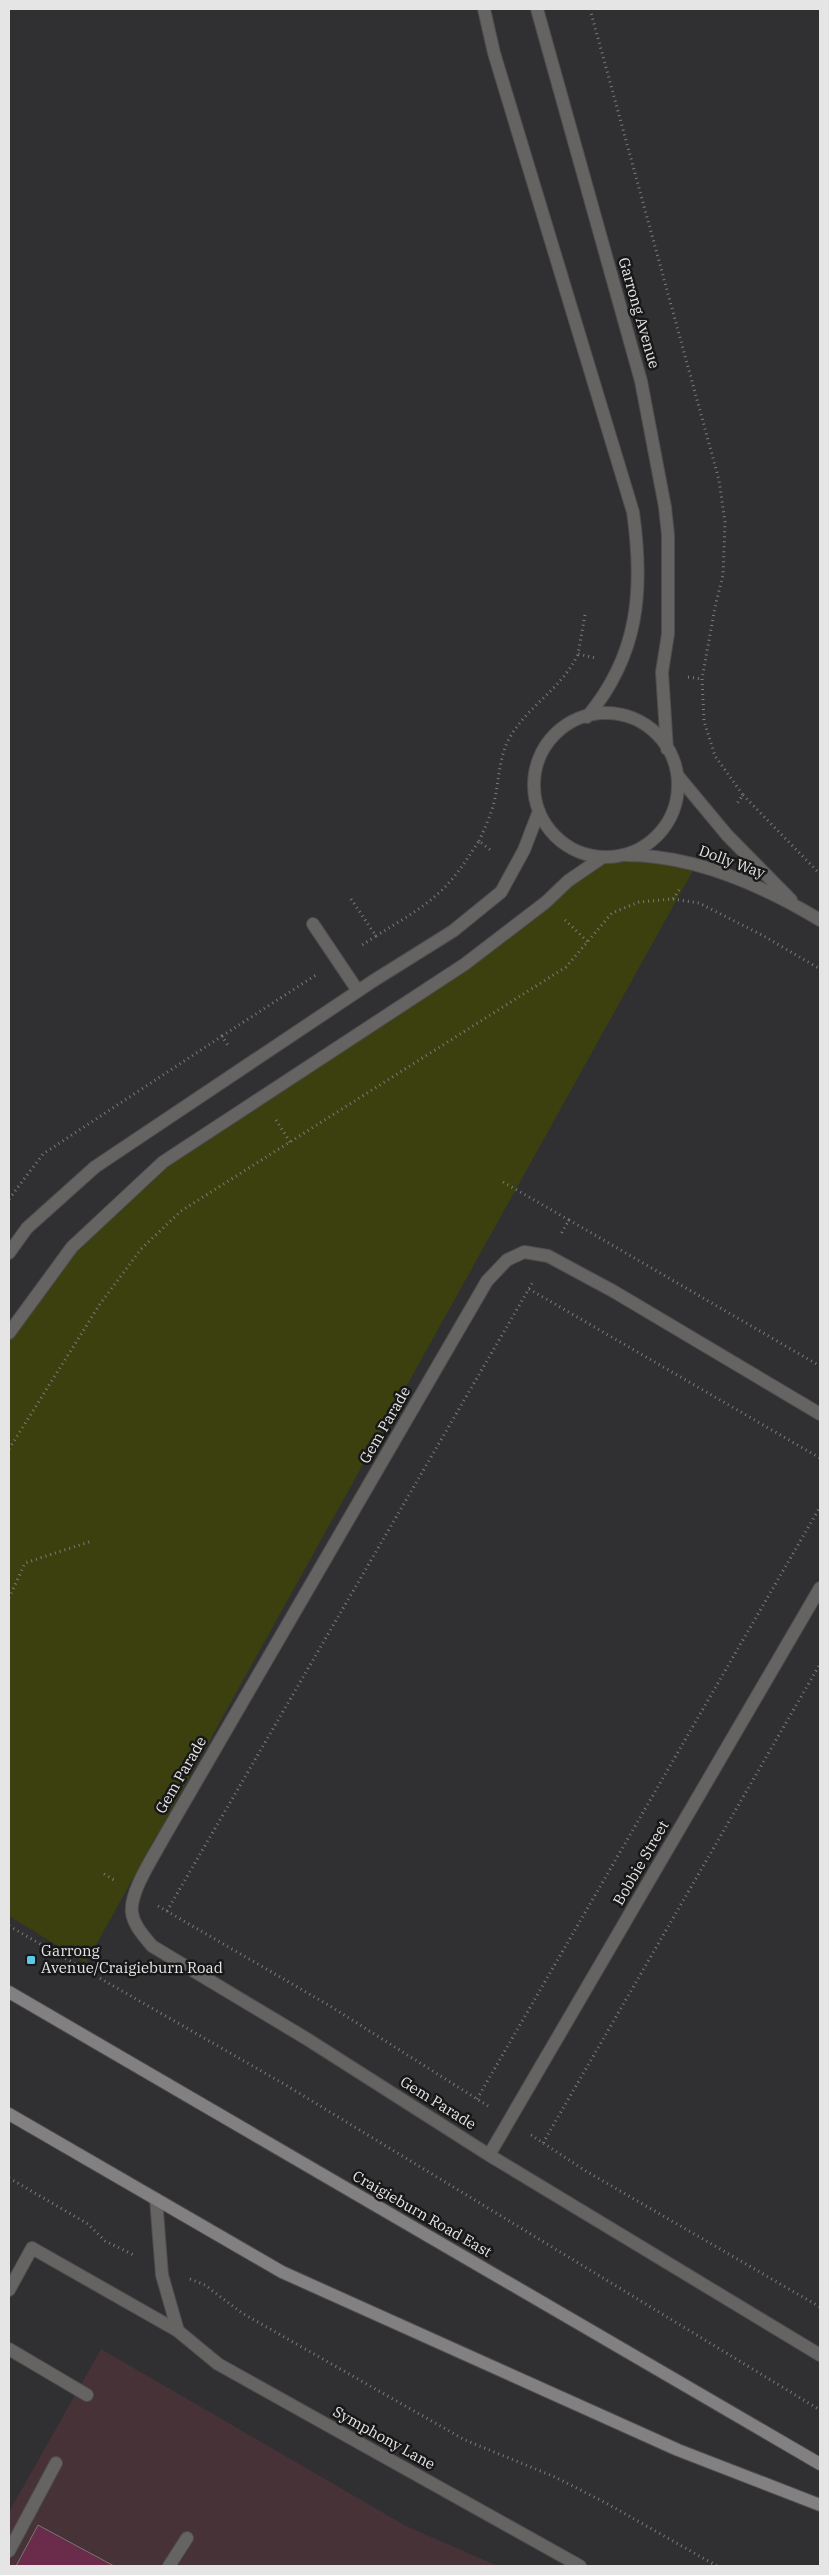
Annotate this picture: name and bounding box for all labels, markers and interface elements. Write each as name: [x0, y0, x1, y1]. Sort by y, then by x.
street label: Garrong Avenue: [615, 255, 664, 371]
street label: Dolly Way: [696, 841, 768, 882]
street label: Gem Parade: [355, 1383, 414, 1467]
street label: Gem Parade: [151, 1733, 210, 1817]
street label: Bobbie Street: [609, 1817, 673, 1909]
place label: Garrong Avenue/Craigieburn Road: [41, 1941, 223, 1977]
marker: Garrong Avenue/Craigieburn Road: [25, 1954, 37, 1966]
street label: Gem Parade: [397, 2072, 480, 2133]
street label: Craigieburn Road East: [349, 2166, 495, 2261]
street label: Symphony Lane: [330, 2402, 439, 2473]

